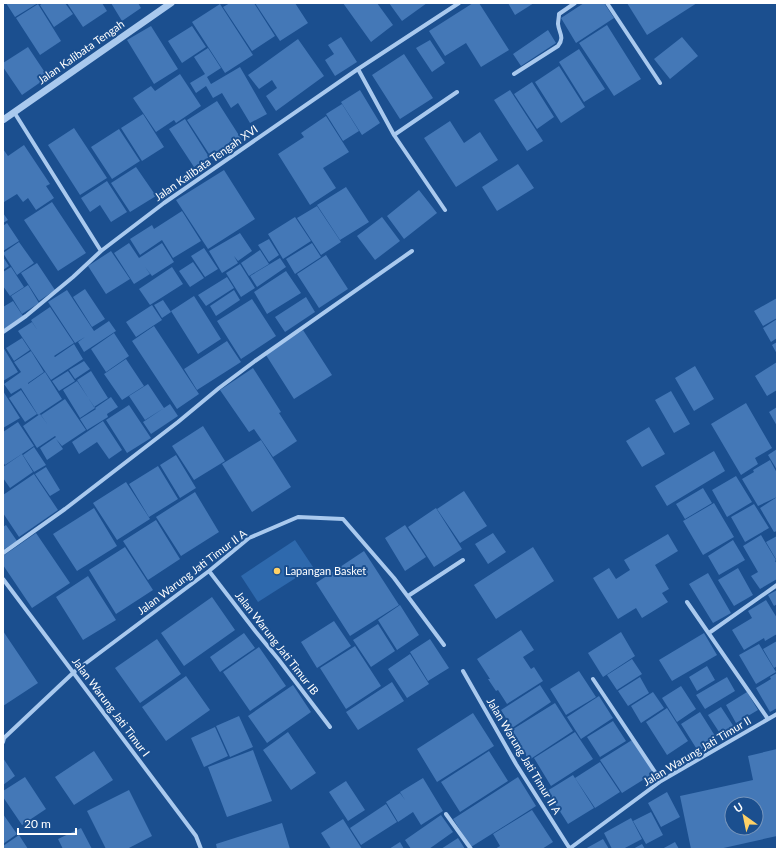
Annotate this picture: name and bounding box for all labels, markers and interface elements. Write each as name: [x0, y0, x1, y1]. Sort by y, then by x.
street label: Jalan Kalibata Tengah: [35, 17, 127, 86]
street label: Jalan Kalibata Tengah XVI: [152, 122, 260, 203]
street label: Jalan Warung Jati Timur II A: [134, 526, 249, 617]
place label: Lapangan Basket: [285, 564, 366, 577]
marker: Lapangan Basket: [272, 566, 282, 576]
street label: Jalan Warung Jati Timur IB: [233, 588, 322, 697]
street label: Jalan Warung Jati Timur I: [70, 655, 153, 759]
street label: Jalan Warung Jati Timur II A: [484, 695, 565, 817]
street label: Jalan Warung Jati Timur II: [640, 713, 753, 788]
north arrow: [724, 796, 764, 836]
text: U: [731, 800, 745, 815]
scale bar: [18, 810, 76, 836]
text: 20 m: [24, 816, 51, 831]

